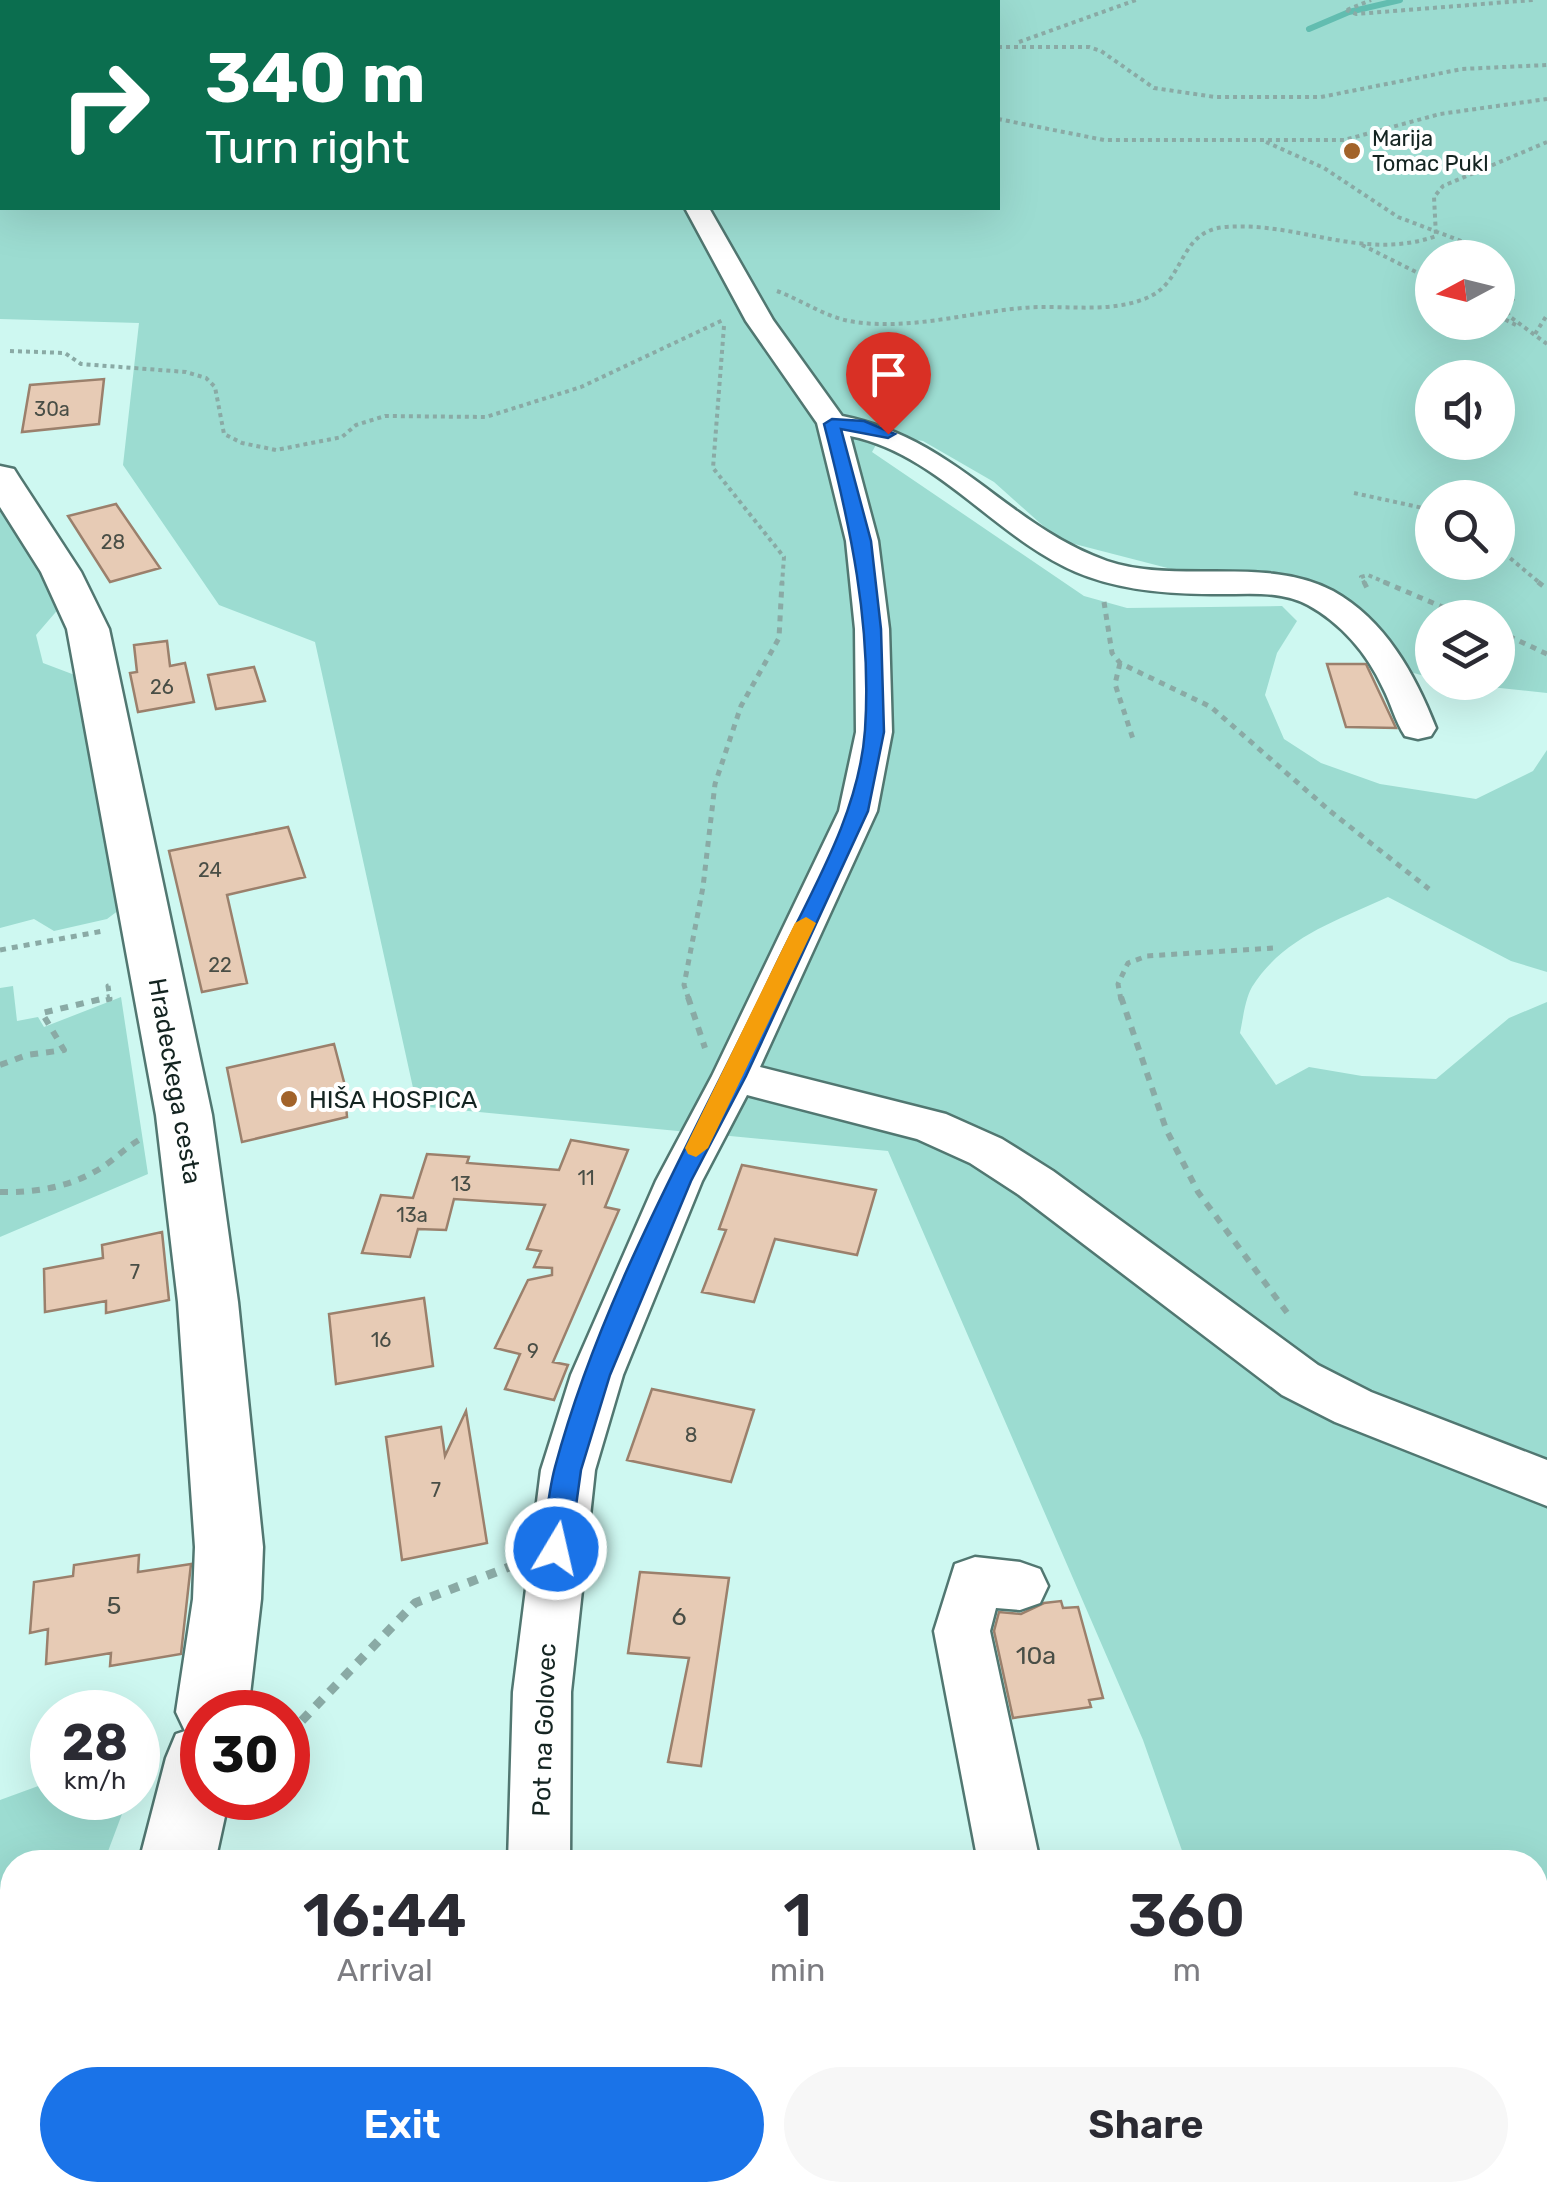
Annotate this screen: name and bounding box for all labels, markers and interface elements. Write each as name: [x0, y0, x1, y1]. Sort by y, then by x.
text: 340 m: [205, 37, 426, 120]
icon: right: [40, 40, 170, 170]
text: Turn right: [205, 121, 409, 174]
place label: Marija Tomac Pukl: [1372, 125, 1489, 177]
marker: Marija Tomac Pukl: [1341, 140, 1363, 162]
north arrow: [1415, 240, 1515, 340]
map controls: [1415, 240, 1515, 700]
pin: [846, 332, 931, 435]
icon: arrive: [861, 347, 916, 402]
button: sound: [1415, 360, 1515, 460]
house number: 30a: [34, 397, 70, 421]
button: search: [1415, 480, 1515, 580]
house number: 28: [101, 530, 125, 554]
button: layers: [1415, 600, 1515, 700]
house number: 26: [150, 675, 174, 699]
house number: 24: [198, 858, 222, 882]
house number: 22: [208, 953, 232, 977]
street label: Hradeckega cesta: [143, 976, 207, 1186]
place label: HIŠA HOSPICA: [309, 1085, 478, 1114]
marker: HIŠA HOSPICA: [278, 1088, 300, 1110]
house number: 11: [577, 1166, 595, 1190]
house number: 13: [451, 1172, 471, 1196]
house number: 13a: [396, 1203, 428, 1227]
house number: 7: [130, 1260, 140, 1284]
house number: 16: [371, 1328, 391, 1352]
house number: 9: [527, 1339, 539, 1363]
house number: 8: [685, 1423, 697, 1447]
house number: 7: [431, 1478, 441, 1502]
position arrow: [504, 1497, 608, 1601]
house number: 5: [107, 1591, 121, 1620]
house number: 6: [671, 1602, 687, 1631]
house number: 10a: [1016, 1641, 1056, 1670]
street label: Pot na Golovec: [526, 1643, 562, 1817]
speed limit sign: 30: [180, 1690, 310, 1820]
text: 28: [62, 1713, 128, 1773]
text: km/h: [64, 1766, 126, 1795]
text: 16:44: [303, 1880, 467, 1951]
text: 1: [783, 1880, 812, 1951]
text: 360: [1128, 1880, 1245, 1951]
text: Arrival: [337, 1951, 433, 1989]
text: min: [770, 1951, 825, 1989]
text: m: [1172, 1951, 1201, 1989]
button: Exit: [40, 2067, 764, 2182]
button: Share: [784, 2067, 1508, 2182]

